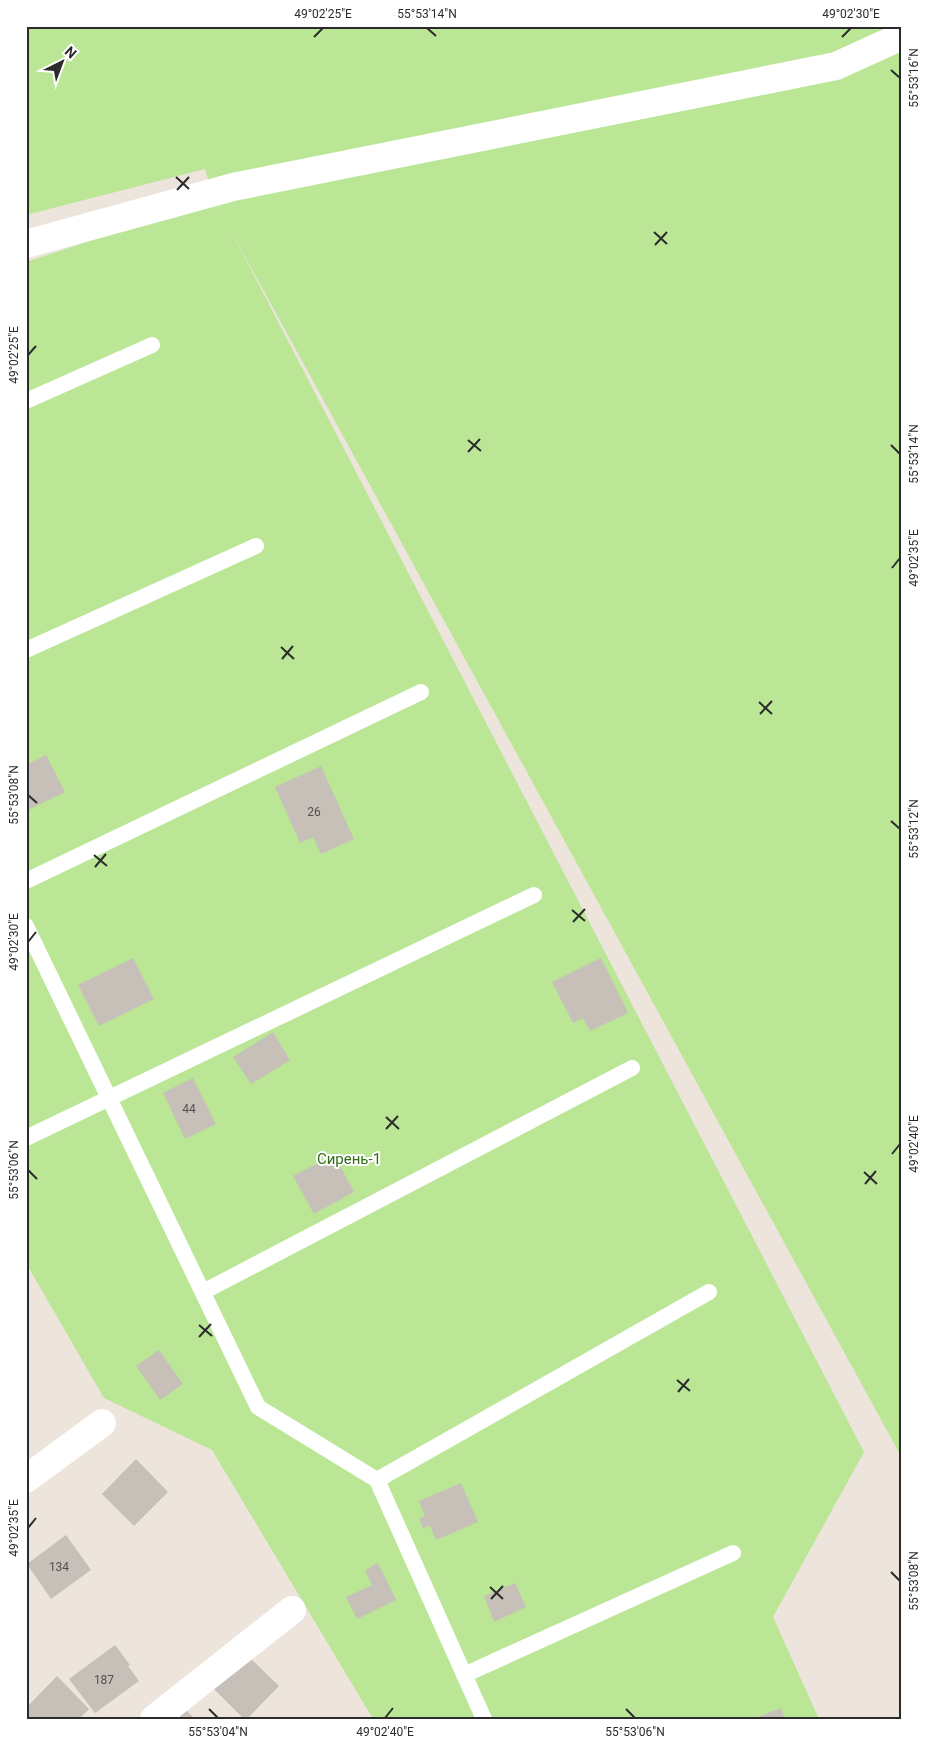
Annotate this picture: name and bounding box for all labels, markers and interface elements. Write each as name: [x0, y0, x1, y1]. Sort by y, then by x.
text: 49°02'25"E: [294, 7, 352, 21]
text: 55°53'14"N: [397, 7, 457, 21]
text: 49°02'30"E: [822, 7, 880, 21]
north arrow: [38, 38, 88, 88]
text: N: [62, 43, 80, 62]
text: 55°53'16"N: [907, 48, 921, 108]
text: 49°02'25"E: [7, 326, 21, 384]
text: 55°53'14"N: [907, 424, 921, 484]
text: 49°02'35"E: [907, 529, 921, 587]
text: 55°53'08"N: [7, 765, 21, 825]
text: 55°53'12"N: [907, 799, 921, 859]
house number: 26: [307, 805, 321, 819]
text: 49°02'30"E: [7, 913, 21, 971]
house number: 44: [182, 1102, 196, 1116]
text: 49°02'40"E: [907, 1115, 921, 1173]
text: 55°53'06"N: [7, 1140, 21, 1200]
park label: Сирень-1: [317, 1150, 381, 1168]
text: 49°02'35"E: [7, 1499, 21, 1557]
text: 55°53'08"N: [907, 1551, 921, 1611]
house number: 134: [49, 1560, 69, 1574]
house number: 187: [94, 1673, 114, 1687]
text: 55°53'04"N: [188, 1725, 248, 1739]
text: 49°02'40"E: [356, 1725, 414, 1739]
text: 55°53'06"N: [605, 1725, 665, 1739]

